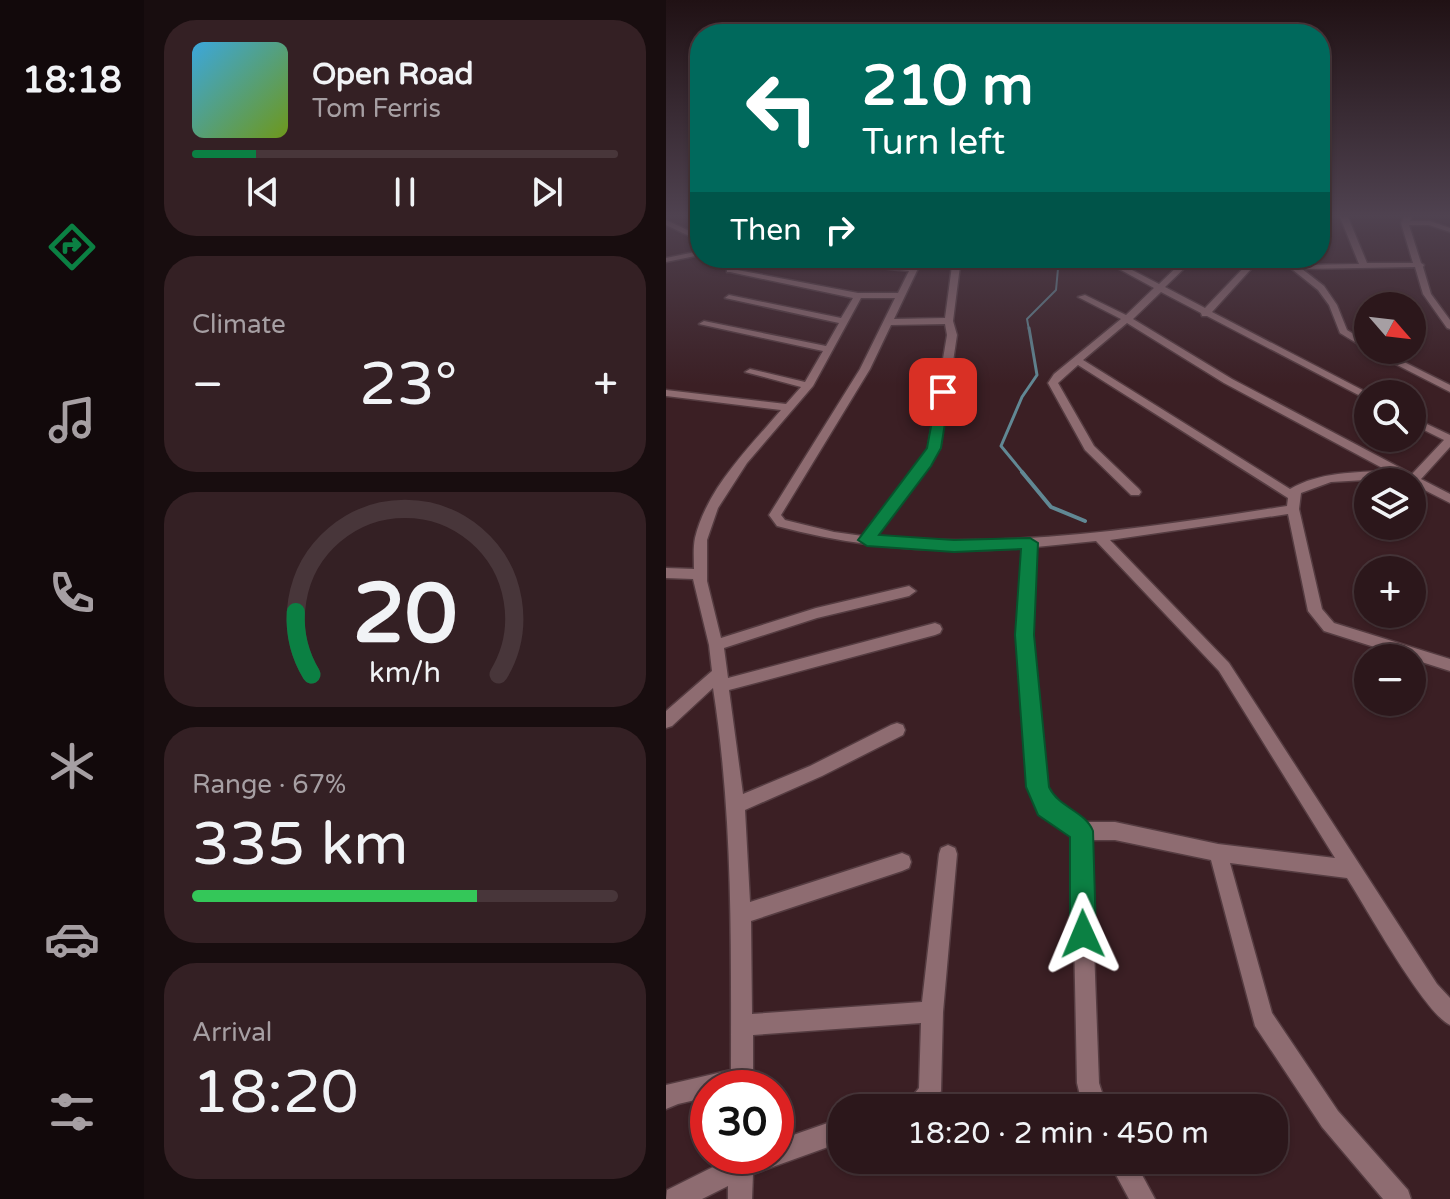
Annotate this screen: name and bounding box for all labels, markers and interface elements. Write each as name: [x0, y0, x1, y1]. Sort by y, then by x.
text: 210 m: [862, 53, 1033, 120]
text: Open Road: [312, 56, 473, 93]
icon: left: [730, 56, 834, 160]
text: 18:18: [22, 59, 122, 102]
text: Tom Ferris: [312, 93, 441, 124]
text: Turn left: [862, 121, 1005, 164]
icon: previous: [241, 170, 285, 214]
icon: pause: [383, 170, 427, 214]
icon: next: [525, 170, 569, 214]
icon: right: [818, 208, 862, 252]
text: Then: [730, 212, 802, 249]
icon: directions: [44, 219, 100, 275]
north arrow: [1354, 292, 1426, 364]
map controls: [1354, 292, 1426, 716]
text: Climate: [192, 309, 286, 340]
text: 23°: [359, 349, 457, 421]
pin: [909, 358, 977, 426]
text: −: [192, 359, 223, 412]
text: +: [593, 359, 618, 412]
icon: arrive: [921, 370, 965, 414]
button: search: [1354, 380, 1426, 452]
icon: music: [44, 392, 100, 448]
button: layers: [1354, 468, 1426, 540]
button: +: [1354, 556, 1426, 628]
icon: phone: [44, 565, 100, 621]
text: 20: [353, 565, 457, 665]
button: −: [1354, 644, 1426, 716]
text: km/h: [369, 657, 441, 691]
icon: climate: [44, 738, 100, 794]
text: Range · 67%: [192, 769, 346, 800]
text: 335 km: [192, 809, 408, 881]
position arrow: [1041, 892, 1125, 976]
icon: car: [44, 911, 100, 967]
text: Arrival: [192, 1017, 272, 1048]
text: 18:20: [192, 1057, 358, 1129]
speed limit sign: 30: [690, 1070, 794, 1174]
icon: filters: [44, 1084, 100, 1140]
text: 18:20 · 2 min · 450 m: [907, 1115, 1209, 1152]

